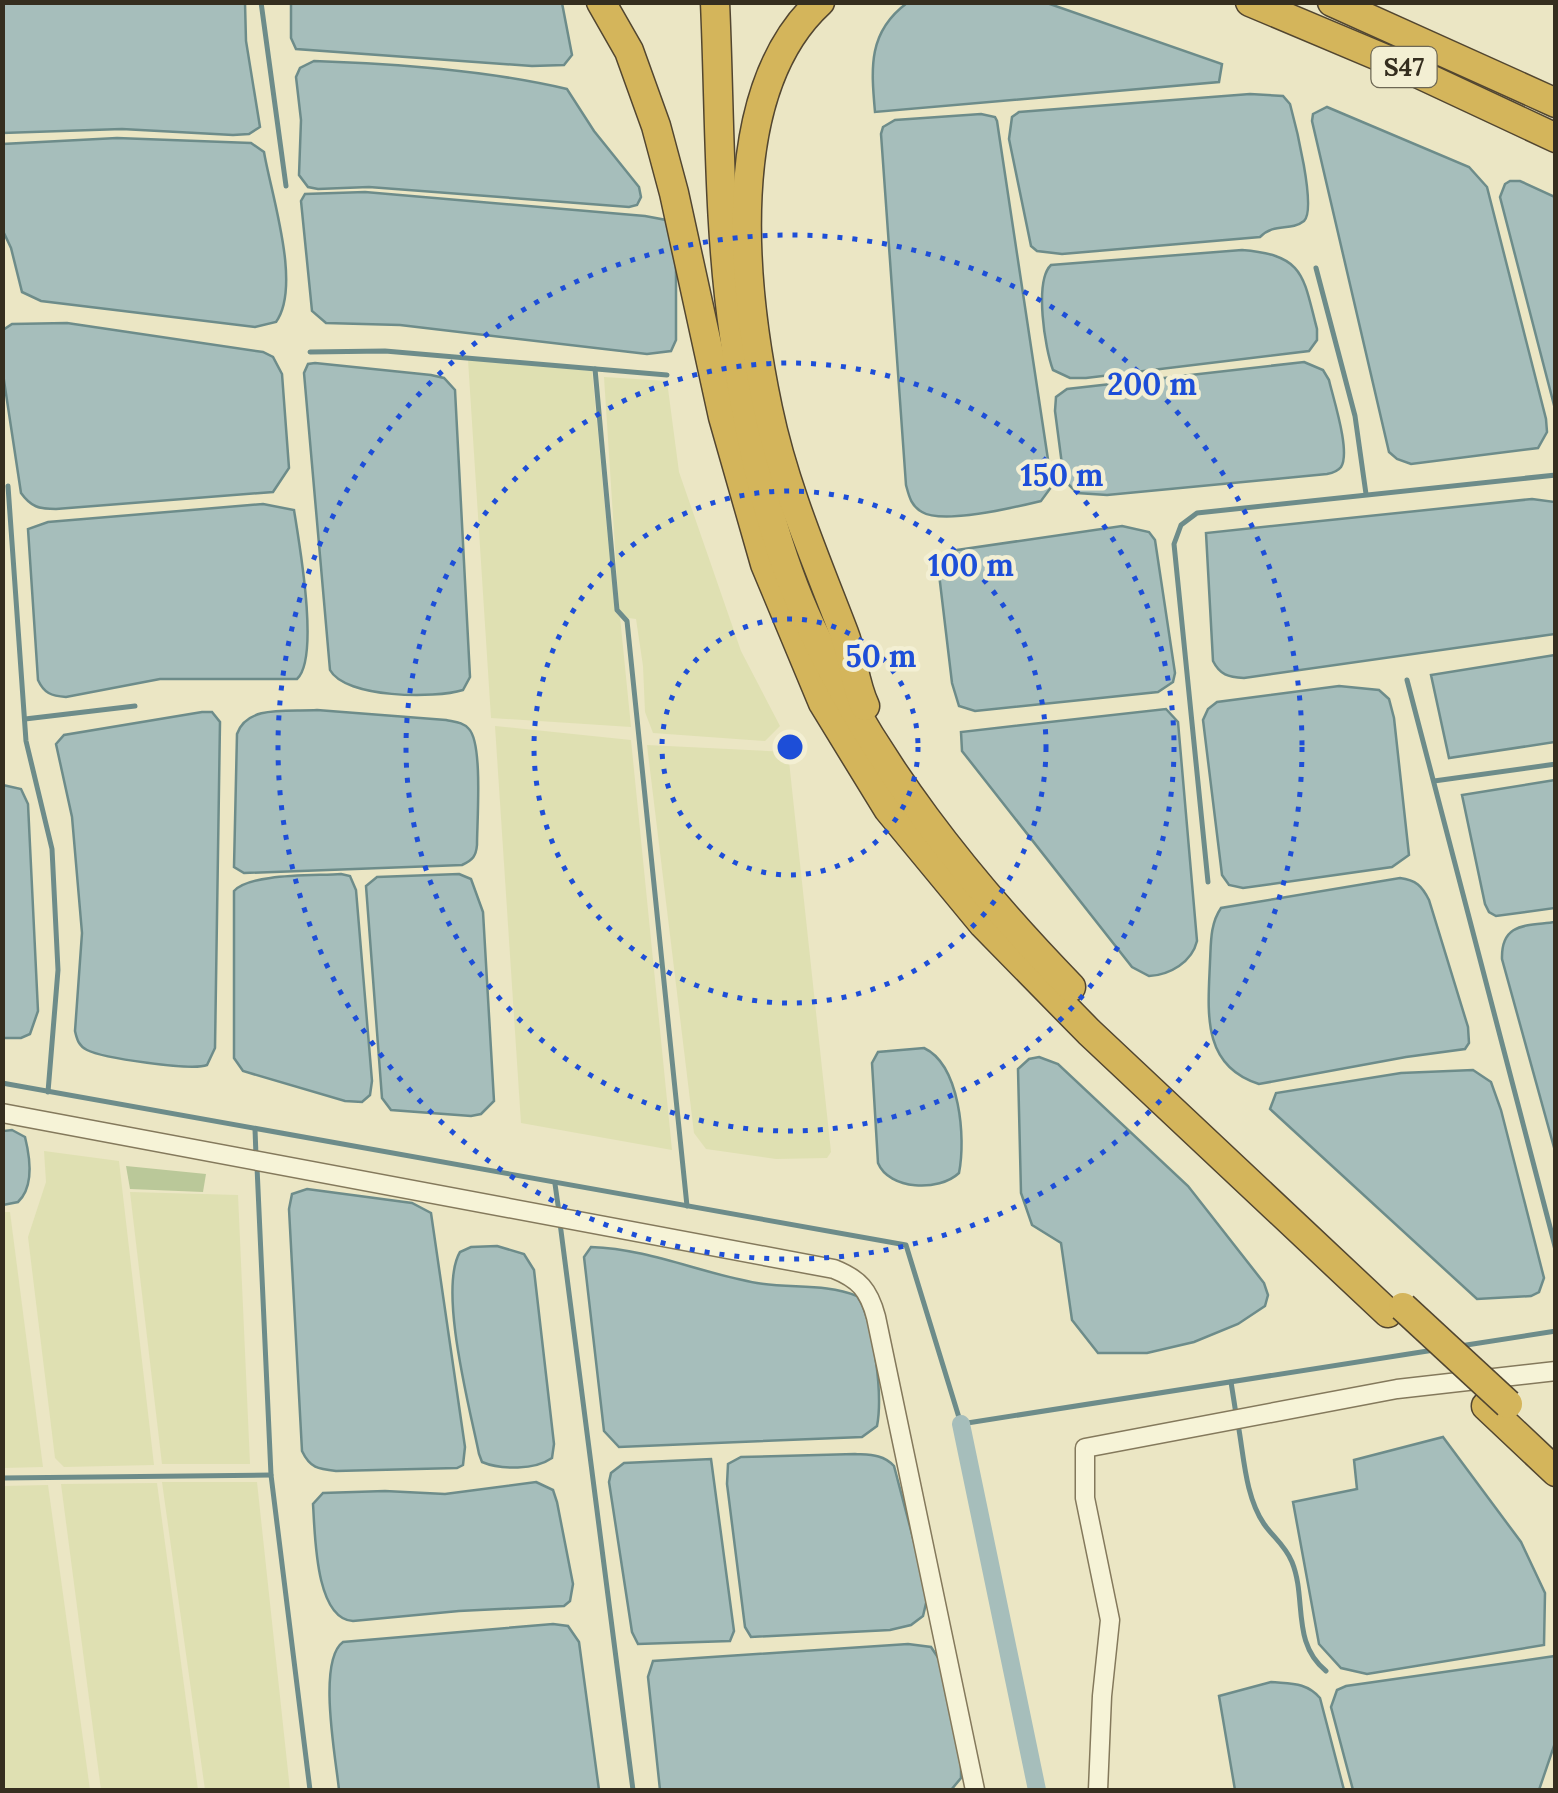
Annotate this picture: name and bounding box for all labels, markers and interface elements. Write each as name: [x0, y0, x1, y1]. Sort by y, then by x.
road number: S47: [1372, 47, 1436, 87]
text: 200 m: [1107, 365, 1197, 403]
text: 150 m: [1021, 456, 1104, 494]
text: 100 m: [928, 546, 1014, 584]
text: 50 m: [846, 637, 917, 675]
centre of rings: [772, 729, 808, 765]

